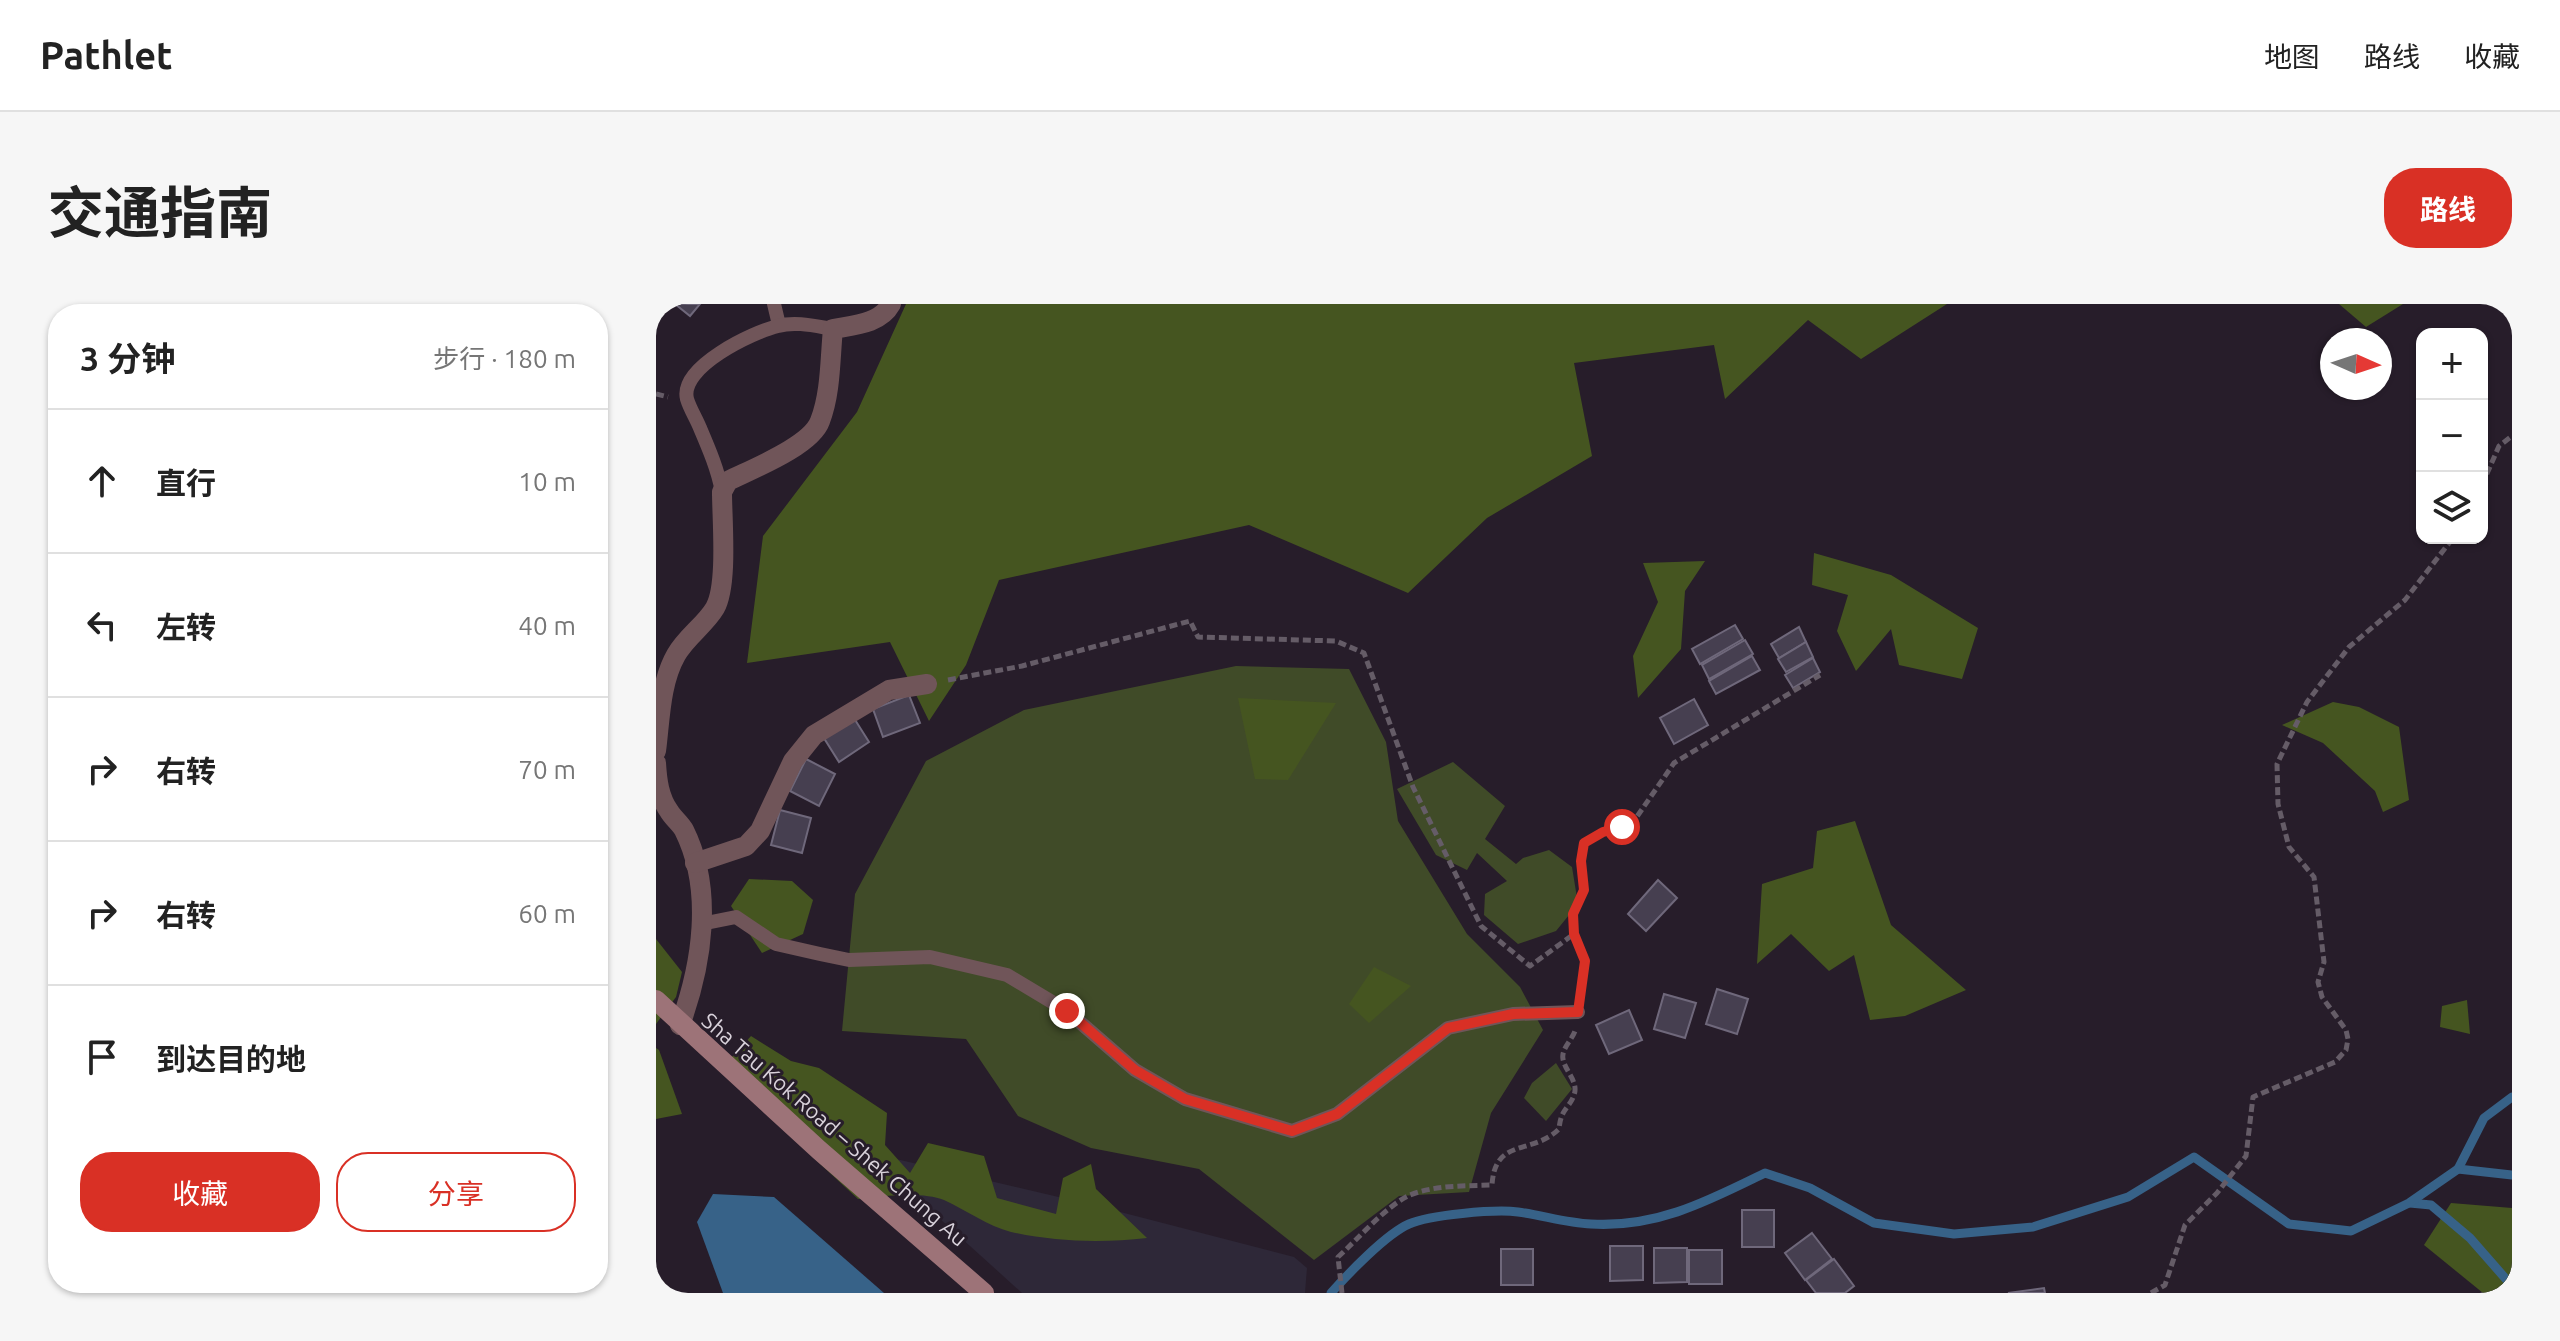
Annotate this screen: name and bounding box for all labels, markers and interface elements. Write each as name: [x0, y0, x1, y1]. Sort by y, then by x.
text: Pathlet: [40, 34, 172, 76]
text: 地图: [2264, 41, 2320, 72]
text: 路线: [2364, 41, 2420, 72]
text: 收藏: [2464, 41, 2520, 72]
button: 路线: [2384, 168, 2512, 248]
text: 交通指南: [48, 181, 272, 244]
north arrow: [2320, 328, 2392, 400]
map controls: [2416, 328, 2488, 544]
button: +: [2416, 328, 2488, 400]
text: 3 分钟: [80, 339, 175, 377]
text: 步行 · 180 m: [433, 344, 576, 373]
button: −: [2416, 400, 2488, 472]
icon: ahead: [80, 459, 124, 503]
text: 直行: [156, 466, 216, 500]
text: 10 m: [518, 467, 576, 496]
button: layers: [2416, 472, 2488, 544]
icon: left: [80, 603, 124, 647]
text: 左转: [156, 610, 216, 644]
text: 40 m: [518, 611, 576, 640]
icon: right: [80, 747, 124, 791]
text: 右转: [156, 754, 216, 788]
text: 70 m: [518, 755, 576, 784]
route start: [1604, 809, 1640, 845]
icon: right: [80, 891, 124, 935]
text: 右转: [156, 898, 216, 932]
text: 60 m: [518, 899, 576, 928]
route end: [1049, 993, 1085, 1029]
street label: Sha Tau Kok Road – Shek Chung Au: [697, 1007, 973, 1251]
icon: arrive: [80, 1035, 124, 1079]
text: 到达目的地: [156, 1042, 306, 1076]
button: 收藏: [80, 1152, 320, 1232]
button: 分享: [336, 1152, 576, 1232]

